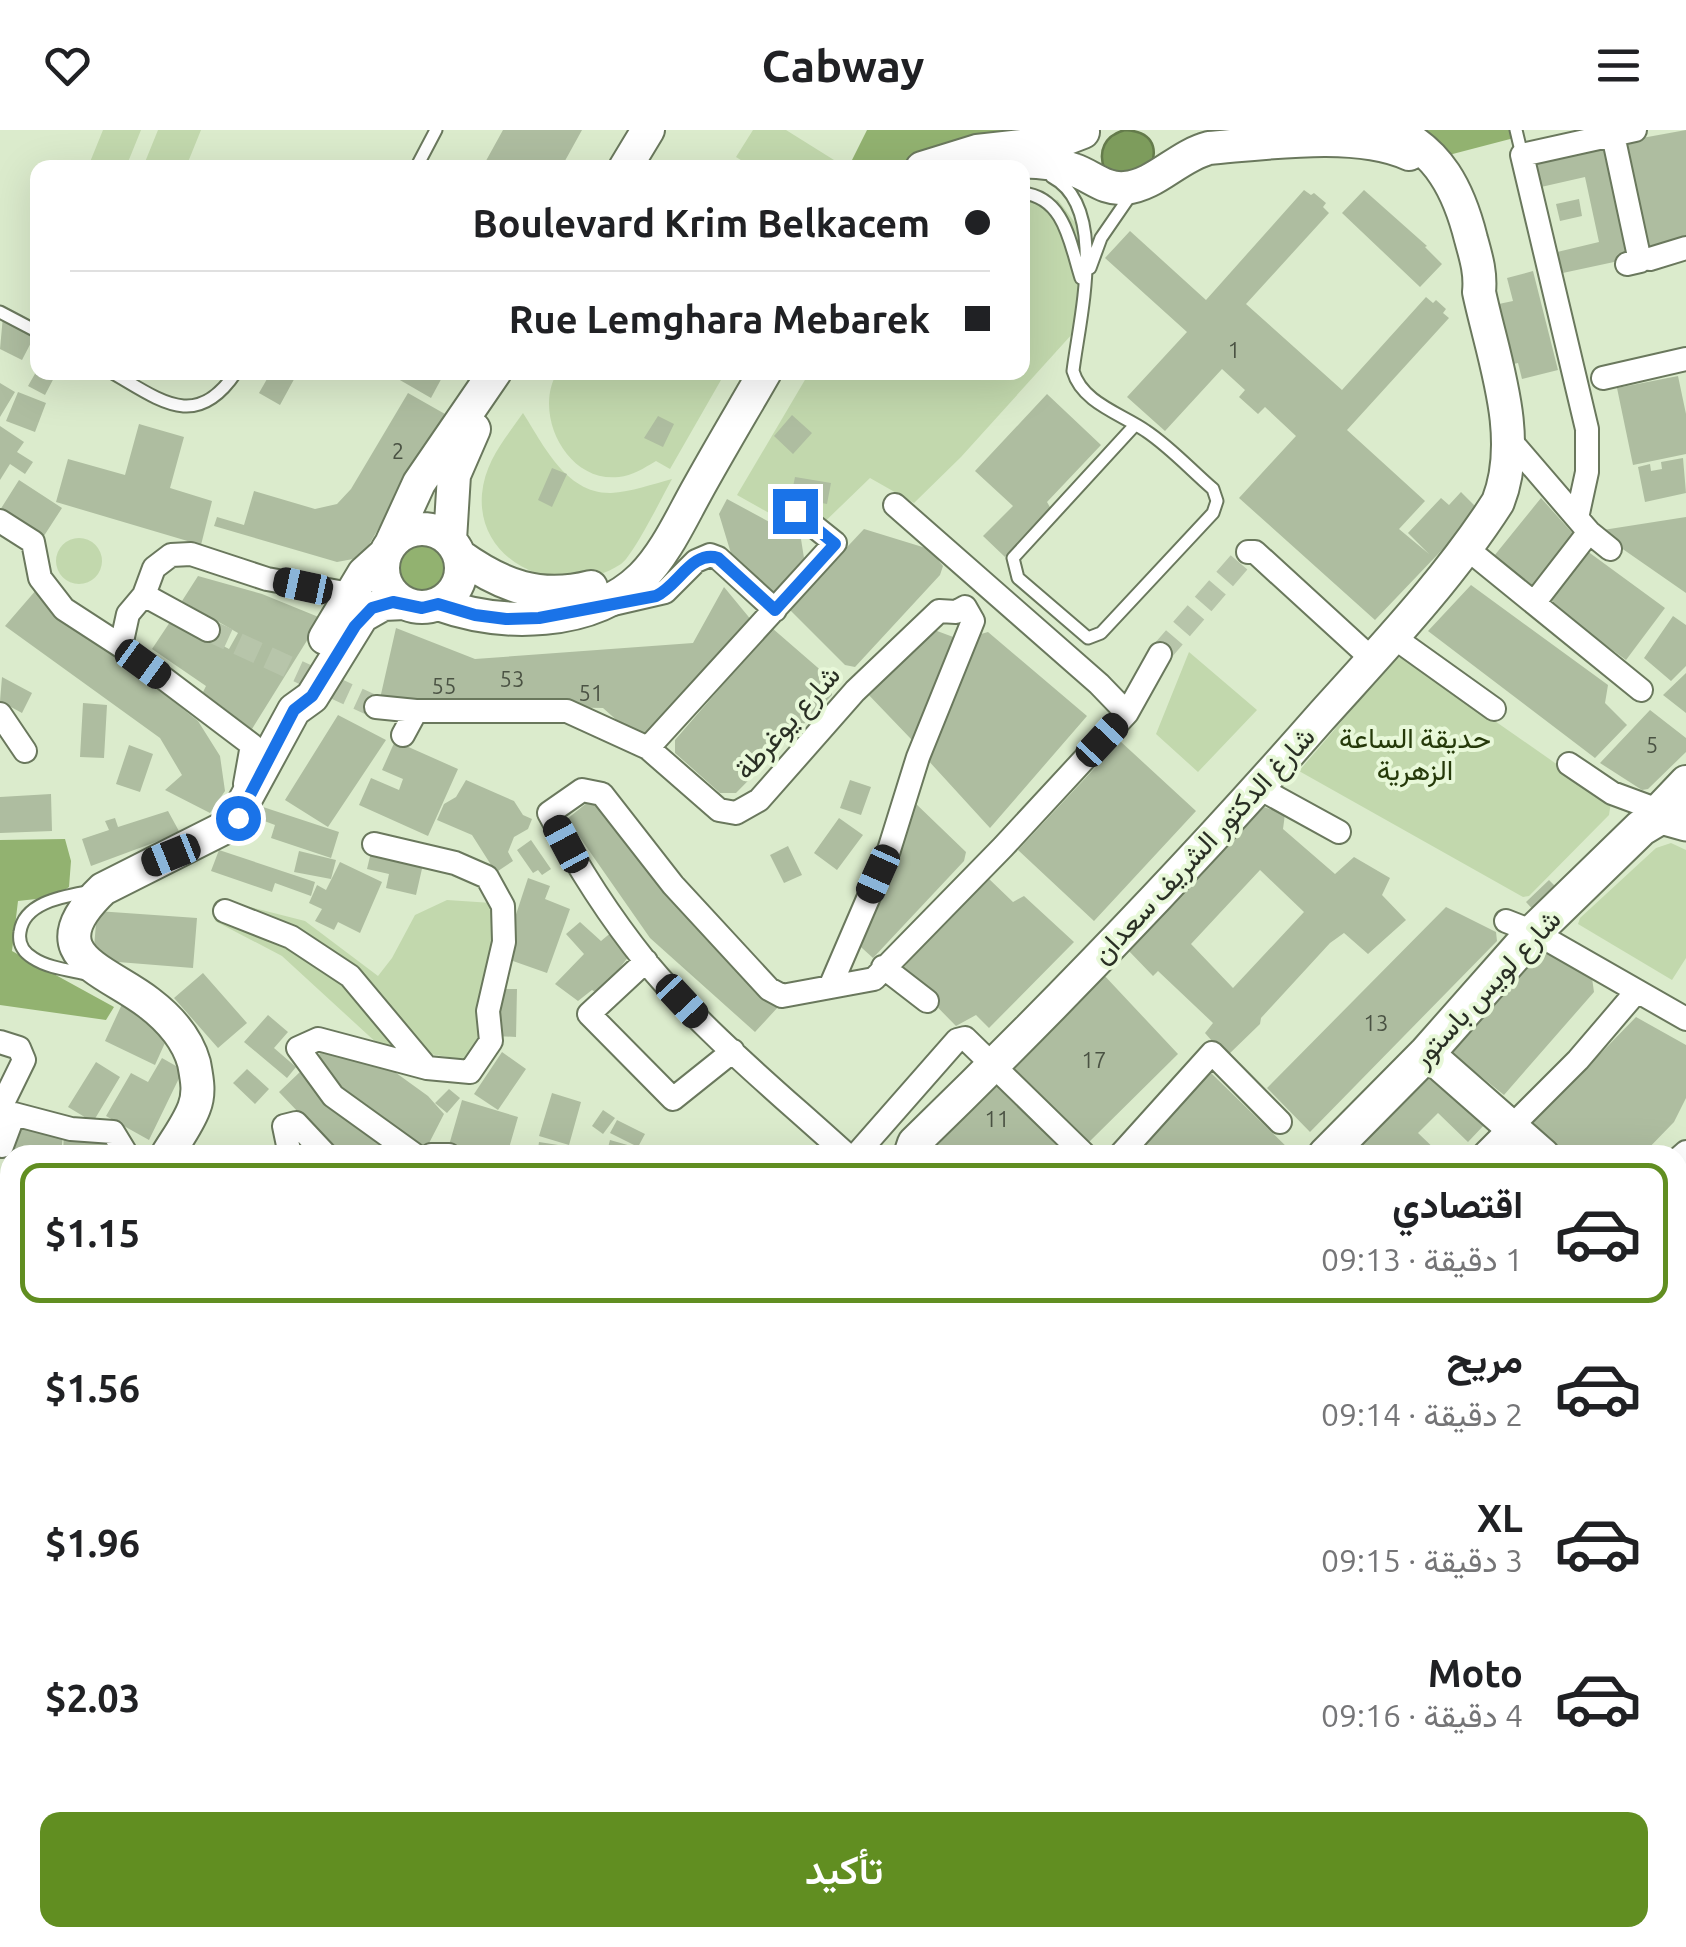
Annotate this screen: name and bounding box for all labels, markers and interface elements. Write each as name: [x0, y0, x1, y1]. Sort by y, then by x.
icon: heart: [40, 38, 95, 93]
icon: menu: [1591, 38, 1646, 93]
text: Cabway: [762, 40, 924, 91]
text: Boulevard Krim Belkacem: [473, 202, 930, 244]
text: Rue Lemghara Mebarek: [509, 298, 930, 340]
house number: 1: [1228, 337, 1240, 362]
house number: 2: [392, 438, 404, 463]
route end: [773, 489, 818, 534]
car: [271, 565, 335, 607]
car: [110, 634, 176, 694]
street label: شارع يوغرطة: [728, 659, 848, 787]
house number: 53: [500, 666, 524, 691]
house number: 55: [432, 673, 456, 698]
house number: 51: [579, 680, 603, 705]
car: [1071, 708, 1133, 772]
street label: شارغ الدكتور الشريف سعدان: [1085, 720, 1323, 972]
park label: حديقة الساعة الزهرية: [1339, 722, 1491, 788]
house number: 5: [1646, 732, 1658, 757]
route start: [216, 796, 261, 841]
car: [539, 810, 593, 878]
car: [138, 830, 204, 880]
car: [852, 840, 904, 908]
street label: شارع لويس باستور: [1404, 903, 1569, 1076]
car: [651, 969, 713, 1033]
house number: 13: [1364, 1010, 1388, 1035]
house number: 17: [1082, 1047, 1106, 1072]
house number: 11: [985, 1106, 1009, 1131]
text: اقتصادي: [1392, 1183, 1523, 1225]
icon: car: [1553, 1188, 1643, 1278]
text: $1.15: [45, 1212, 140, 1254]
text: 1 دقيقة · 09:13: [1321, 1241, 1523, 1277]
text: مريح: [1447, 1338, 1523, 1380]
icon: car: [1553, 1343, 1643, 1433]
text: $1.56: [45, 1367, 140, 1409]
text: 2 دقيقة · 09:14: [1321, 1396, 1523, 1432]
text: XL: [1477, 1497, 1523, 1539]
icon: car: [1553, 1498, 1643, 1588]
text: $1.96: [45, 1522, 140, 1564]
text: 3 دقيقة · 09:15: [1321, 1542, 1523, 1578]
text: Moto: [1428, 1652, 1523, 1694]
icon: car: [1553, 1653, 1643, 1743]
text: $2.03: [45, 1677, 140, 1719]
text: 4 دقيقة · 09:16: [1321, 1697, 1523, 1733]
button: تأكيد: [40, 1812, 1648, 1927]

